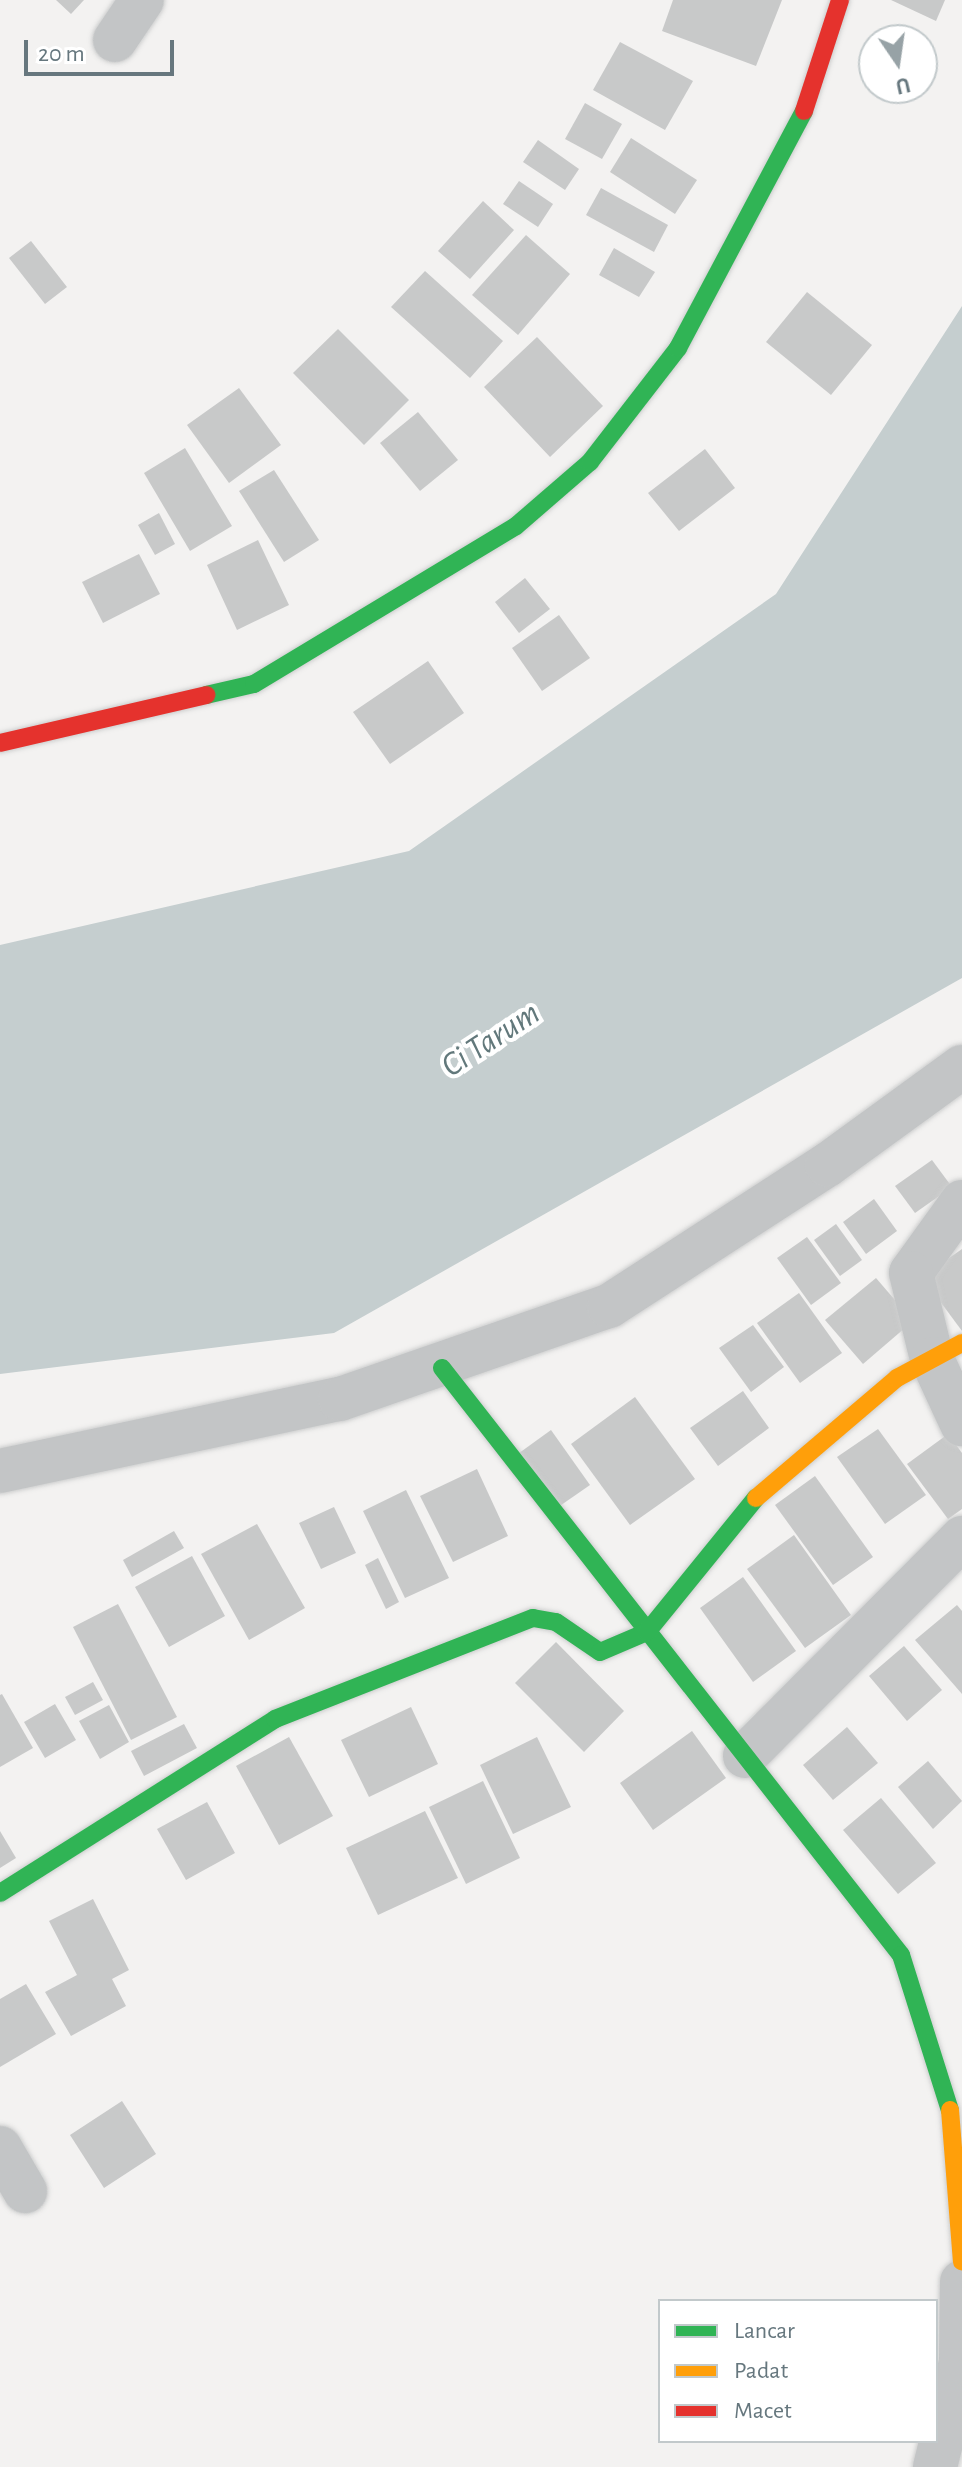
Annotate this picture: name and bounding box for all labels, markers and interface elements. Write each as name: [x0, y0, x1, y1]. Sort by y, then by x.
scale bar: [28, 24, 178, 74]
north arrow: [858, 24, 938, 104]
text: 20 m: [38, 42, 85, 66]
text: U: [894, 73, 912, 98]
water label: Ci Tarum: [434, 993, 548, 1087]
legend: [658, 2299, 938, 2443]
text: Lancar: [734, 2319, 795, 2343]
text: Padat: [734, 2359, 788, 2383]
text: Macet: [734, 2399, 792, 2423]

